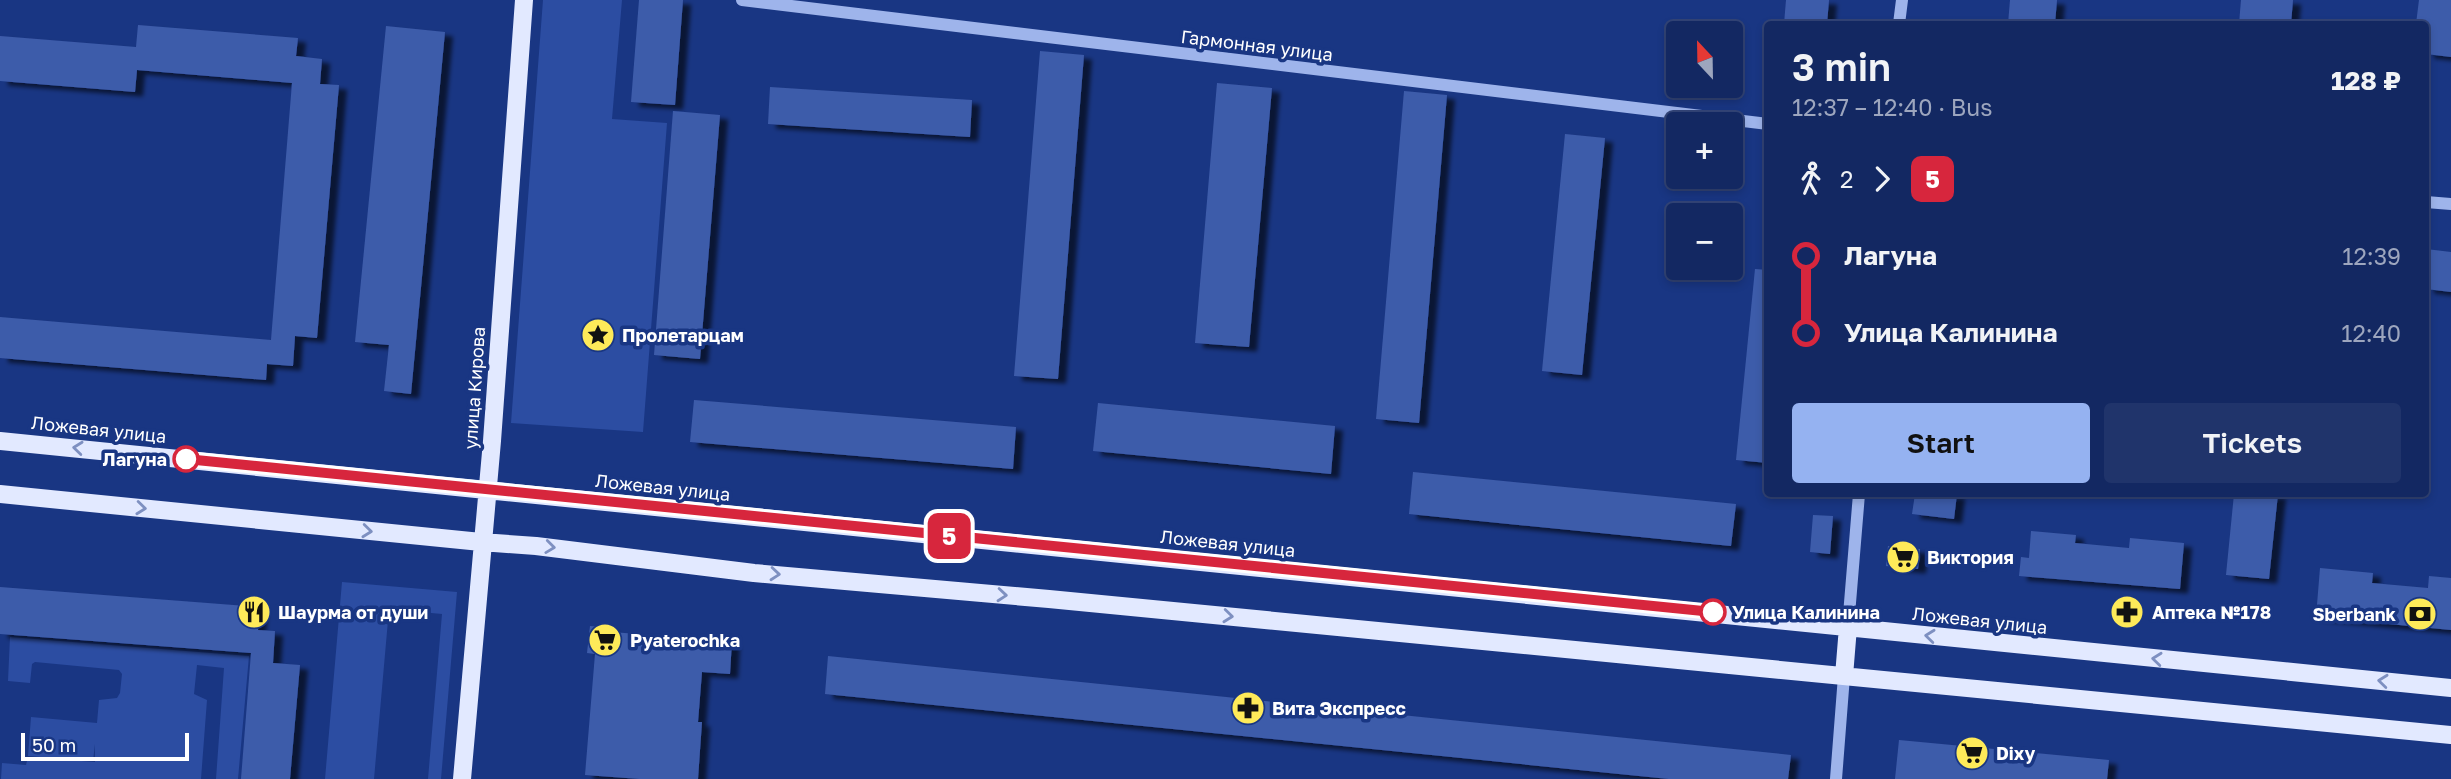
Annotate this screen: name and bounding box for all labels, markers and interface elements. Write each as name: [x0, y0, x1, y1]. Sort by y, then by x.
north arrow: [1666, 21, 1743, 98]
map controls: [1666, 21, 1743, 280]
street label: Гармонная улица: [1180, 25, 1334, 65]
text: 3 min: [1792, 44, 1891, 89]
text: 128 ₽: [2331, 65, 2401, 96]
text: 12:37 – 12:40 · Bus: [1792, 93, 1992, 121]
button: +: [1666, 112, 1743, 189]
icon: walk: [1792, 160, 1830, 198]
icon: forward: [1863, 160, 1901, 198]
text: 5: [1925, 164, 1940, 193]
text: 2: [1840, 165, 1853, 193]
button: −: [1666, 203, 1743, 280]
text: Лагуна: [1844, 240, 1937, 271]
text: 12:39: [2342, 242, 2401, 270]
place icon: Пролетарцам: [579, 316, 617, 354]
text: Улица Калинина: [1844, 317, 2058, 348]
text: 12:40: [2341, 319, 2401, 347]
place label: Пролетарцам: [622, 324, 744, 346]
street label: улица Кирова: [459, 326, 489, 450]
button: Start: [1792, 403, 2090, 483]
button: Tickets: [2104, 403, 2401, 483]
street label: Ложевая улица: [30, 411, 168, 447]
one-way arrow: [72, 441, 84, 456]
marker: Лагуна: [173, 446, 199, 472]
place label: Лагуна: [103, 448, 167, 470]
street label: Ложевая улица: [594, 469, 732, 505]
one-way arrow: [136, 500, 147, 515]
line badge: 5: [926, 513, 972, 559]
text: 5: [942, 521, 956, 550]
one-way arrow: [362, 523, 373, 538]
street label: Ложевая улица: [1159, 525, 1297, 561]
supermarket icon: Виктория: [1884, 538, 1922, 576]
one-way arrow: [544, 540, 555, 555]
place label: Виктория: [1927, 546, 2014, 568]
one-way arrow: [770, 567, 781, 582]
one-way arrow: [997, 587, 1008, 602]
restaurant icon: Шаурма от души: [235, 593, 273, 631]
pharmacy icon: Аптека №178: [2108, 593, 2146, 631]
bank icon: Sberbank: [2401, 595, 2439, 633]
marker: Улица Калинина: [1700, 599, 1726, 625]
place label: Шаурма от души: [278, 601, 428, 623]
place label: Улица Калинина: [1732, 601, 1880, 623]
place label: Аптека №178: [2152, 601, 2271, 623]
street label: Ложевая улица: [1911, 602, 2049, 638]
place label: Sberbank: [2312, 603, 2397, 625]
one-way arrow: [1223, 609, 1234, 624]
supermarket icon: Pyaterochka: [586, 621, 624, 659]
place label: Pyaterochka: [630, 629, 740, 651]
one-way arrow: [1925, 629, 1936, 644]
one-way arrow: [2151, 651, 2163, 666]
one-way arrow: [2377, 674, 2388, 689]
pharmacy icon: Вита Экспресс: [1229, 689, 1267, 727]
place label: Вита Экспресс: [1272, 697, 1406, 719]
scale bar: [21, 730, 189, 762]
text: 50 m: [32, 733, 76, 756]
supermarket icon: Dixy: [1953, 734, 1991, 772]
place label: Dixy: [1996, 742, 2035, 764]

